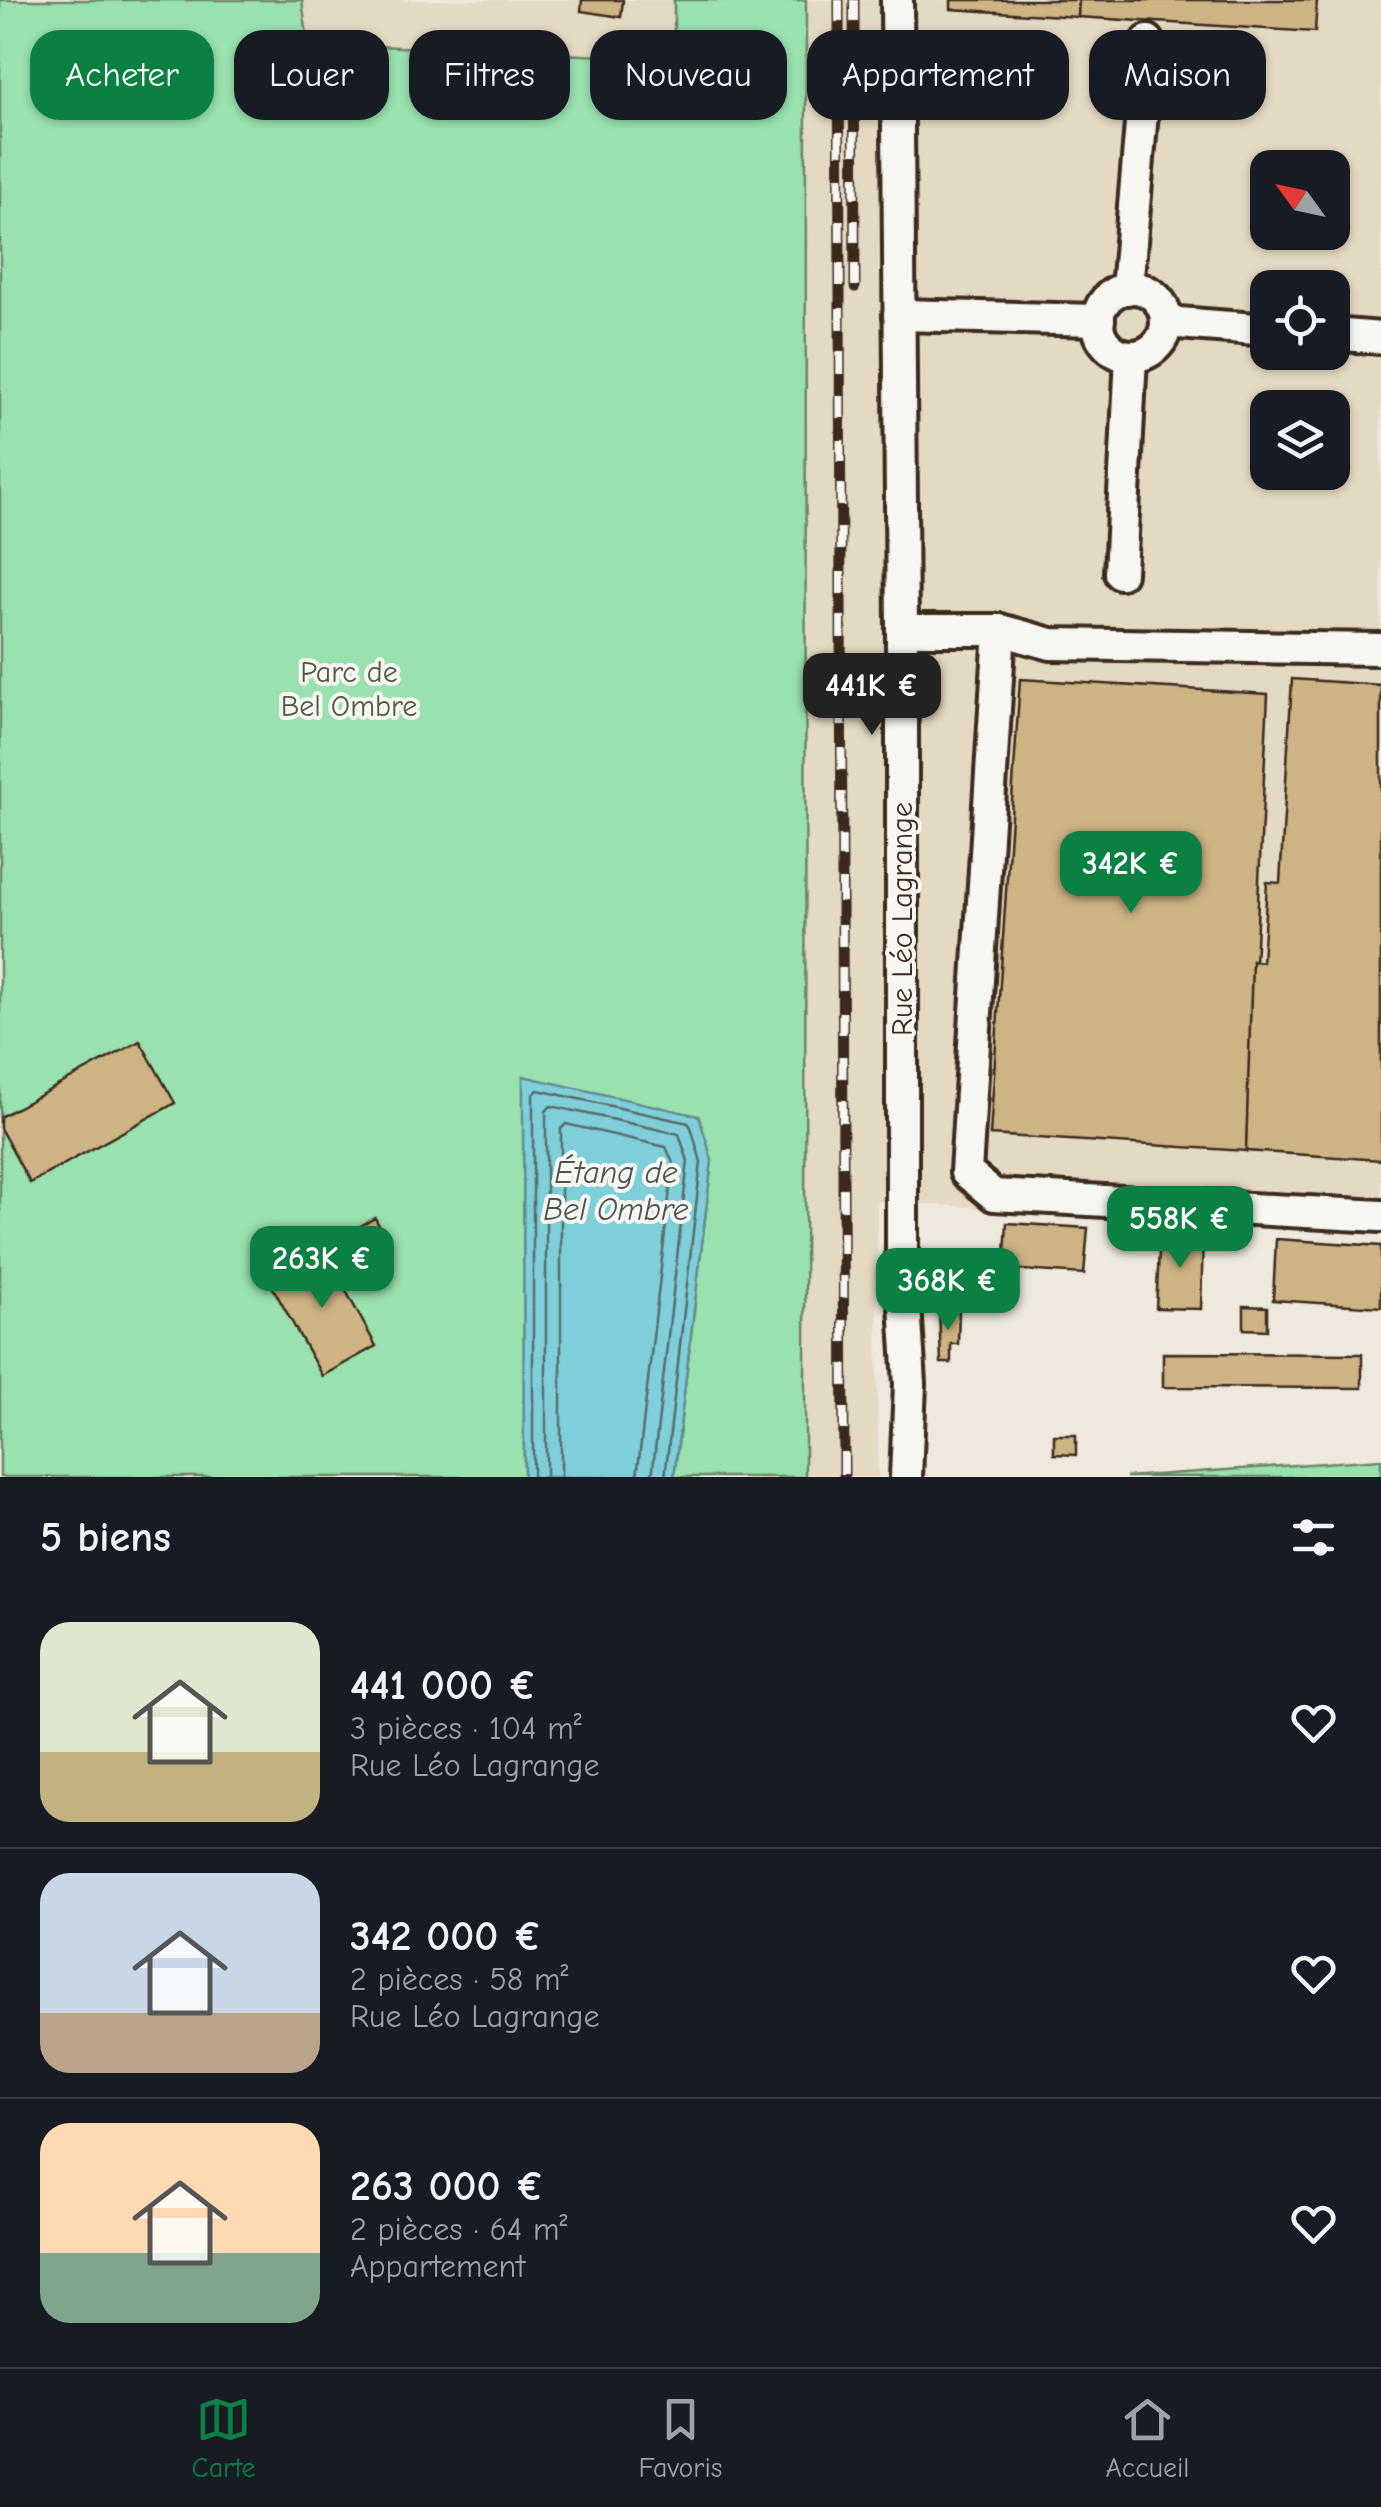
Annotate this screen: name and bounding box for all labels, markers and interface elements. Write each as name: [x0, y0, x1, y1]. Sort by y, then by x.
chip: Acheter: [30, 30, 214, 120]
chip: Louer: [234, 30, 389, 120]
chip: Filtres: [409, 30, 570, 120]
chip: Nouveau: [590, 30, 787, 120]
chip: Appartement: [807, 30, 1069, 120]
chip: Maison: [1089, 30, 1266, 120]
north arrow: [1250, 150, 1350, 250]
map controls: [1250, 150, 1350, 490]
button: locate: [1250, 270, 1350, 370]
button: layers: [1250, 390, 1350, 490]
pin: 441K €: [791, 653, 953, 738]
park label: Parc de Bel Ombre: [281, 655, 417, 724]
text: 441K €: [825, 667, 919, 704]
street label: Rue Léo Lagrange: [885, 802, 920, 1036]
pin: 342K €: [1050, 831, 1212, 916]
text: 342K €: [1082, 845, 1180, 882]
water label: Étang de Bel Ombre: [543, 1154, 689, 1228]
pin: 558K €: [1099, 1186, 1261, 1271]
text: 558K €: [1129, 1200, 1231, 1237]
pin: 263K €: [241, 1226, 403, 1311]
text: 263K €: [272, 1240, 372, 1277]
pin: 368K €: [867, 1248, 1029, 1333]
text: 368K €: [898, 1262, 998, 1299]
icon: filters: [1286, 1510, 1341, 1565]
text: 5 biens: [40, 1513, 171, 1562]
text: 441 000 €: [350, 1661, 537, 1710]
icon: home: [120, 1662, 240, 1782]
icon: heart: [1286, 1695, 1341, 1750]
text: 3 pièces · 104 m²: [350, 1710, 582, 1747]
text: Rue Léo Lagrange: [350, 1747, 599, 1784]
text: 342 000 €: [350, 1912, 542, 1961]
icon: home: [120, 1913, 240, 2033]
icon: heart: [1286, 1946, 1341, 2001]
text: 2 pièces · 58 m²: [350, 1961, 568, 1998]
text: Rue Léo Lagrange: [350, 1998, 599, 2035]
text: 263 000 €: [350, 2162, 545, 2211]
icon: home: [120, 2163, 240, 2283]
icon: heart: [1286, 2196, 1341, 2251]
text: 2 pièces · 64 m²: [350, 2211, 567, 2248]
text: Appartement: [350, 2248, 525, 2285]
tab: Carte: [191, 2392, 255, 2484]
tab: Favoris: [638, 2392, 722, 2484]
tab: Accueil: [1105, 2392, 1190, 2484]

